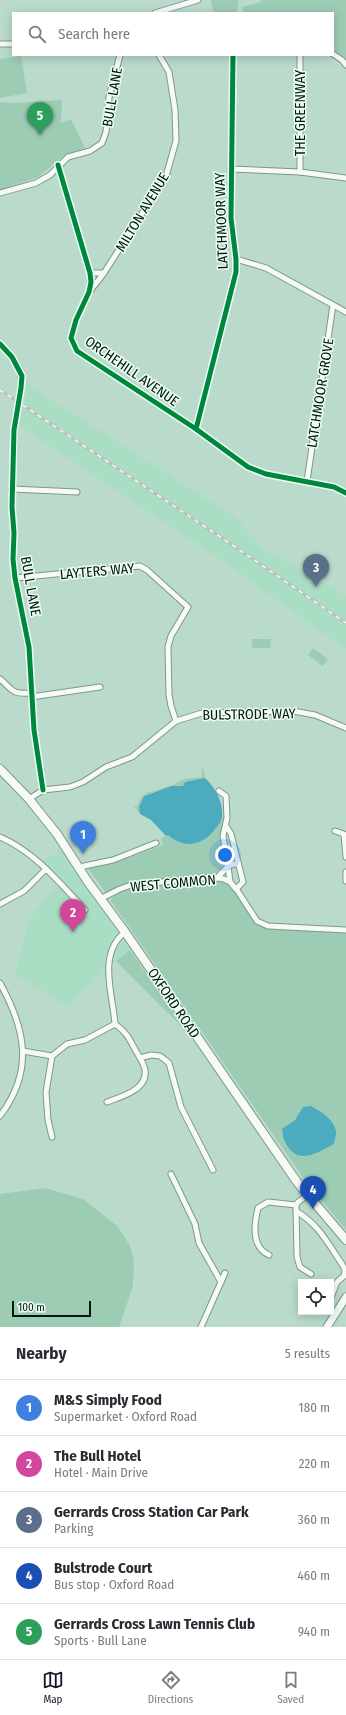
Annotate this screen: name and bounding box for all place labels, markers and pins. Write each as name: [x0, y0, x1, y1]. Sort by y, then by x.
pin: 5: [27, 102, 53, 135]
pin: 3: [303, 554, 329, 587]
pin: 1: [70, 821, 96, 854]
pin: 2: [60, 899, 86, 932]
pin: 4: [300, 1176, 326, 1209]

